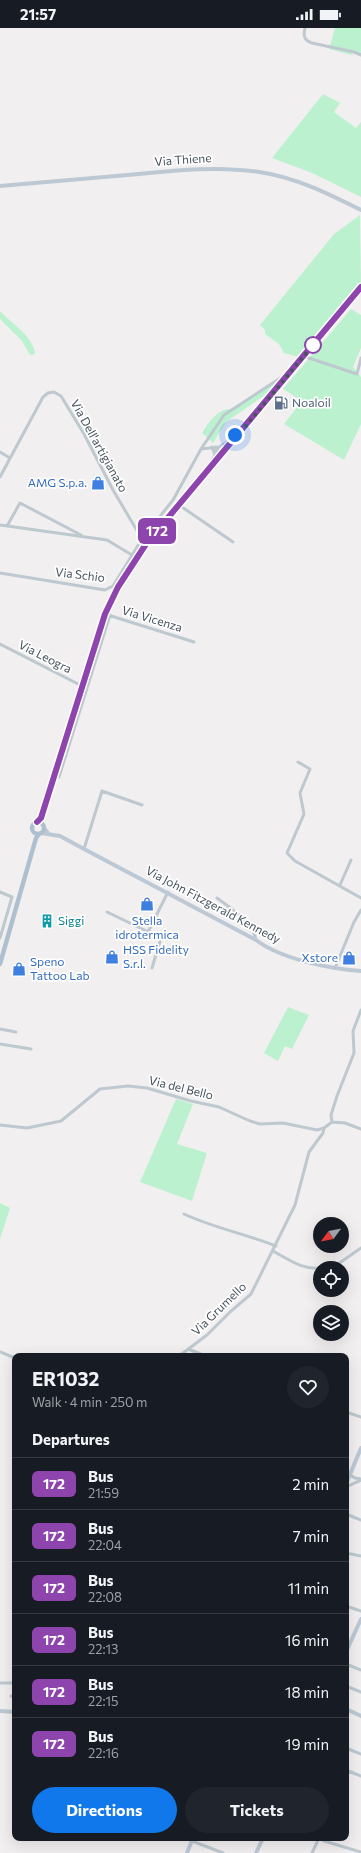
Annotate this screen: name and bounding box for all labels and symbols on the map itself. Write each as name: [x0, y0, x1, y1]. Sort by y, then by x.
street label: Via Thiene: [154, 150, 212, 168]
unlabelled marker: [304, 336, 322, 354]
fuel station icon: Noaloil: [273, 395, 289, 411]
place label: Noaloil: [292, 395, 331, 409]
street label: Via Dell'artigianato: [69, 397, 131, 494]
your location: [225, 425, 245, 445]
place label: AMG S.p.a.: [28, 475, 87, 489]
shop icon: AMG S.p.a.: [90, 475, 106, 491]
line badge: 172: [134, 518, 180, 544]
street label: Via Schio: [54, 564, 106, 584]
street label: Via Vicenza: [120, 602, 184, 634]
street label: Via Leogra: [17, 637, 74, 675]
street label: Via John Fitzgerald Kennedy: [143, 863, 283, 947]
shop icon: Stella idrotermica: [139, 896, 155, 912]
building icon: Siggi: [39, 913, 55, 929]
place label: Siggi: [58, 913, 84, 927]
place label: Stella idrotermica: [115, 913, 179, 941]
place label: HSS Fidelity S.r.l.: [123, 942, 189, 970]
shop icon: HSS Fidelity S.r.l.: [104, 949, 120, 965]
place label: Xstore: [302, 950, 338, 964]
shop icon: Xstore: [341, 950, 357, 966]
place label: Speno Tattoo Lab: [30, 954, 90, 982]
shop icon: Speno Tattoo Lab: [11, 961, 27, 977]
street label: Via del Bello: [148, 1072, 215, 1102]
north arrow: [313, 1217, 349, 1253]
street label: Via Grumello: [188, 1279, 248, 1338]

